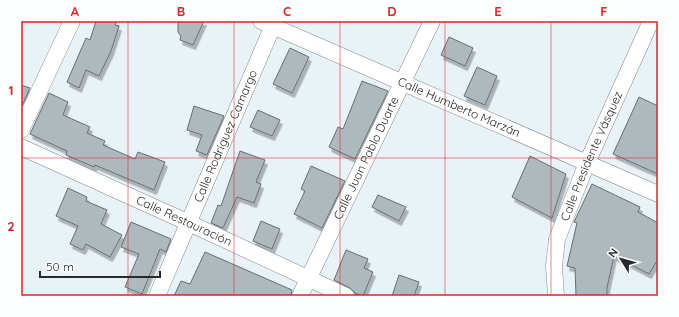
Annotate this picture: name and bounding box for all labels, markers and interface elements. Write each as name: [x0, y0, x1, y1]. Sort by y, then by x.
text: A: [71, 3, 80, 19]
text: B: [177, 3, 185, 19]
text: C: [283, 3, 291, 19]
text: D: [387, 3, 397, 19]
text: E: [494, 3, 502, 19]
text: F: [600, 3, 608, 19]
street label: Calle Rodríguez Camargo: [190, 67, 260, 204]
street label: Calle Humberto Marzán: [396, 74, 523, 140]
text: 1: [8, 82, 14, 98]
street label: Calle Presidente Vásquez: [557, 89, 625, 223]
street label: Calle Juan Pablo Duarte: [330, 94, 402, 222]
street label: Calle Restauración: [134, 192, 235, 249]
text: 2: [7, 218, 15, 234]
north arrow: [601, 239, 641, 279]
text: N: [605, 246, 621, 260]
scale bar: [40, 253, 160, 279]
text: 50 m: [46, 259, 74, 274]

